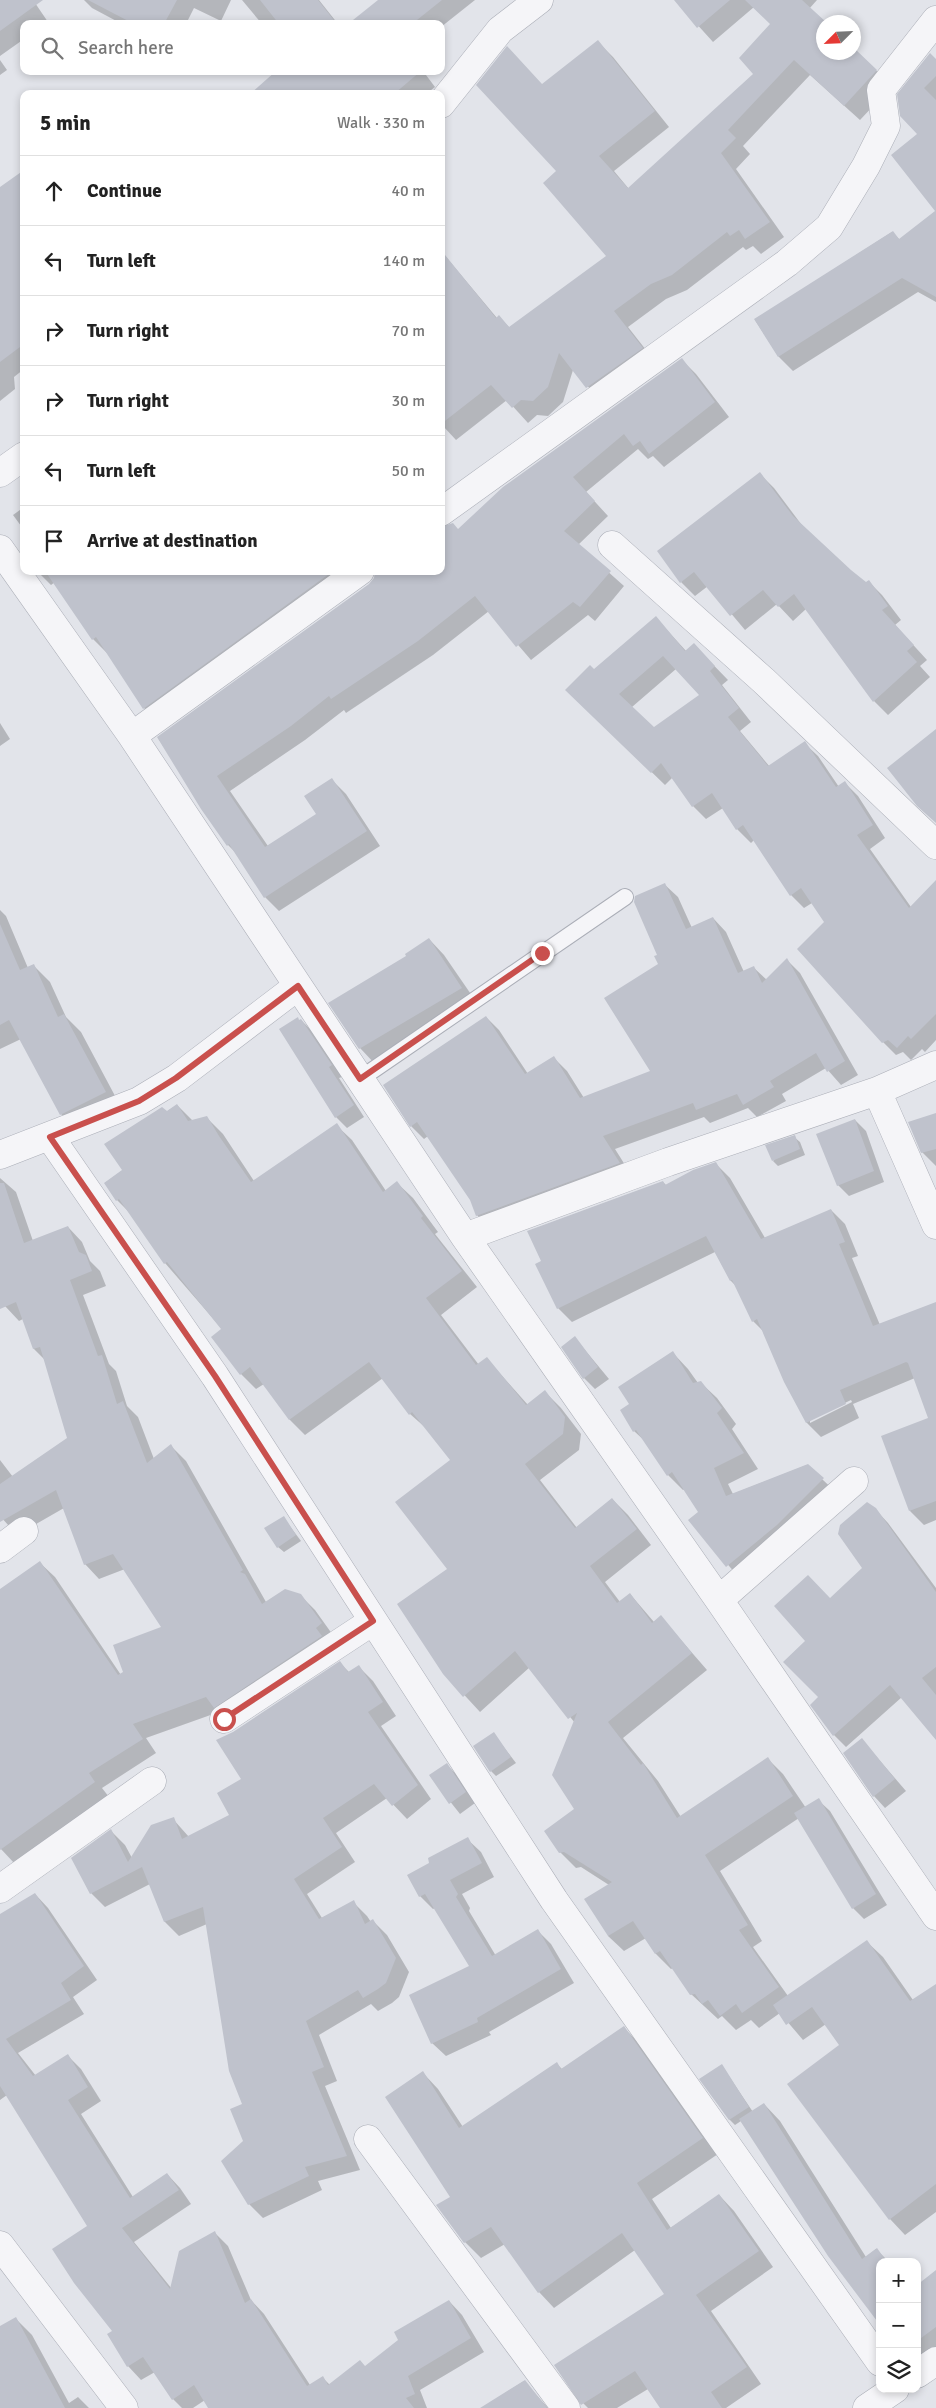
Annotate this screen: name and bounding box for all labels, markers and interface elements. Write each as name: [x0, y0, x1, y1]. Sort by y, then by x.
north arrow: [816, 15, 861, 60]
search box: [20, 20, 445, 75]
icon: search: [38, 34, 66, 62]
text: Search here: [78, 36, 174, 60]
text: 5 min: [40, 110, 91, 136]
text: Walk · 330 m: [337, 113, 425, 133]
icon: ahead: [40, 177, 68, 205]
text: Continue: [87, 179, 162, 203]
text: 40 m: [391, 181, 425, 201]
icon: left: [40, 247, 68, 275]
text: Turn left: [87, 249, 156, 273]
text: 140 m: [383, 251, 425, 271]
icon: right: [40, 317, 68, 345]
text: Turn right: [87, 319, 169, 343]
text: 70 m: [391, 321, 425, 341]
icon: right: [40, 387, 68, 415]
text: Turn right: [87, 389, 169, 413]
text: 30 m: [391, 391, 425, 411]
icon: left: [40, 457, 68, 485]
text: Turn left: [87, 459, 156, 483]
text: 50 m: [391, 461, 425, 481]
icon: arrive: [40, 527, 68, 555]
text: Arrive at destination: [87, 529, 258, 553]
route end: [531, 942, 554, 965]
route start: [213, 1708, 236, 1731]
map controls: [876, 2258, 921, 2393]
button: +: [876, 2258, 921, 2303]
button: −: [876, 2303, 921, 2348]
button: layers: [876, 2348, 921, 2393]

